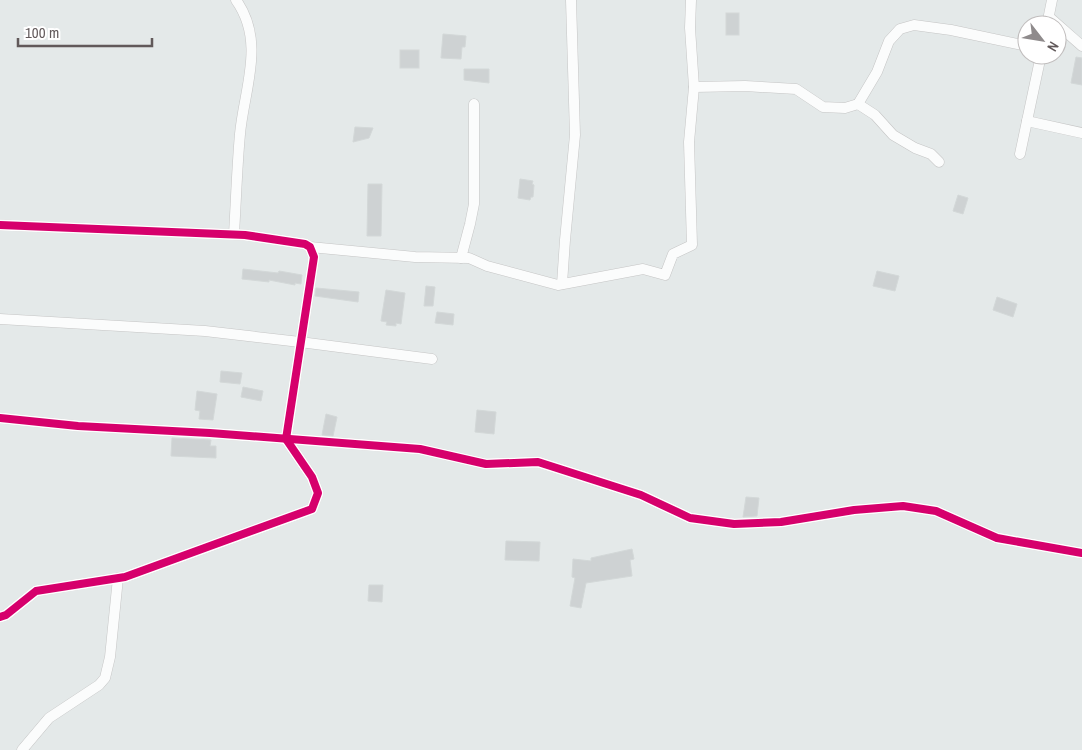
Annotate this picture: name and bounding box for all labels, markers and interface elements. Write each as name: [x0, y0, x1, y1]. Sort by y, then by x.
scale bar: [18, 15, 151, 47]
north arrow: [1017, 15, 1067, 65]
text: 100 m: [25, 22, 59, 43]
text: N: [1043, 39, 1063, 55]

